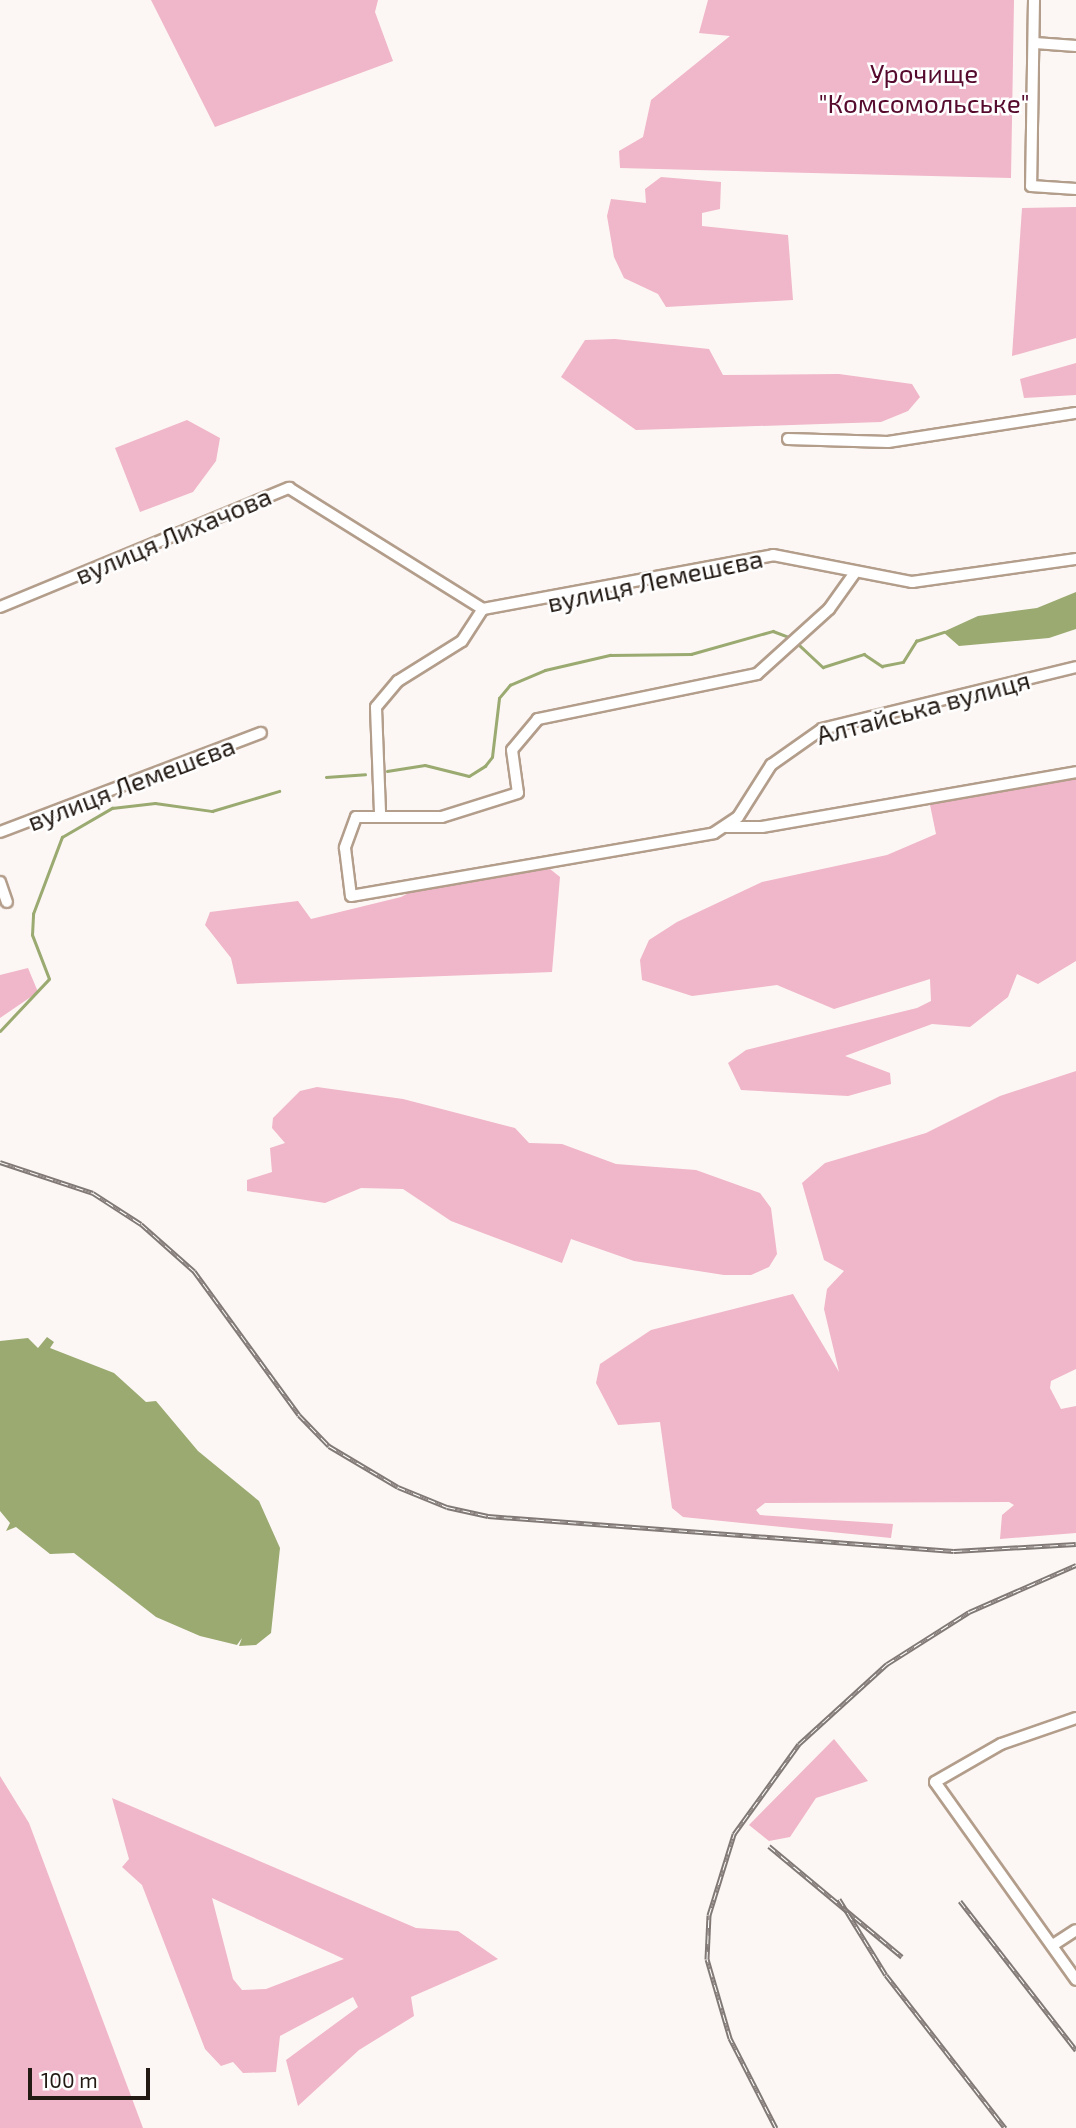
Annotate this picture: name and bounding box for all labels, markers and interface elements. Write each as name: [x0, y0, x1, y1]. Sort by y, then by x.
park label: Урочище "Комсомольське": [818, 57, 1030, 119]
street label: вулиця Лихачова: [70, 480, 276, 590]
street label: вулиця Лемешєва: [544, 542, 766, 618]
street label: Алтайська вулиця: [813, 663, 1033, 751]
street label: вулиця Лемешєва: [23, 729, 239, 837]
scale bar: [32, 2054, 154, 2098]
text: 100 m: [41, 2067, 98, 2092]

